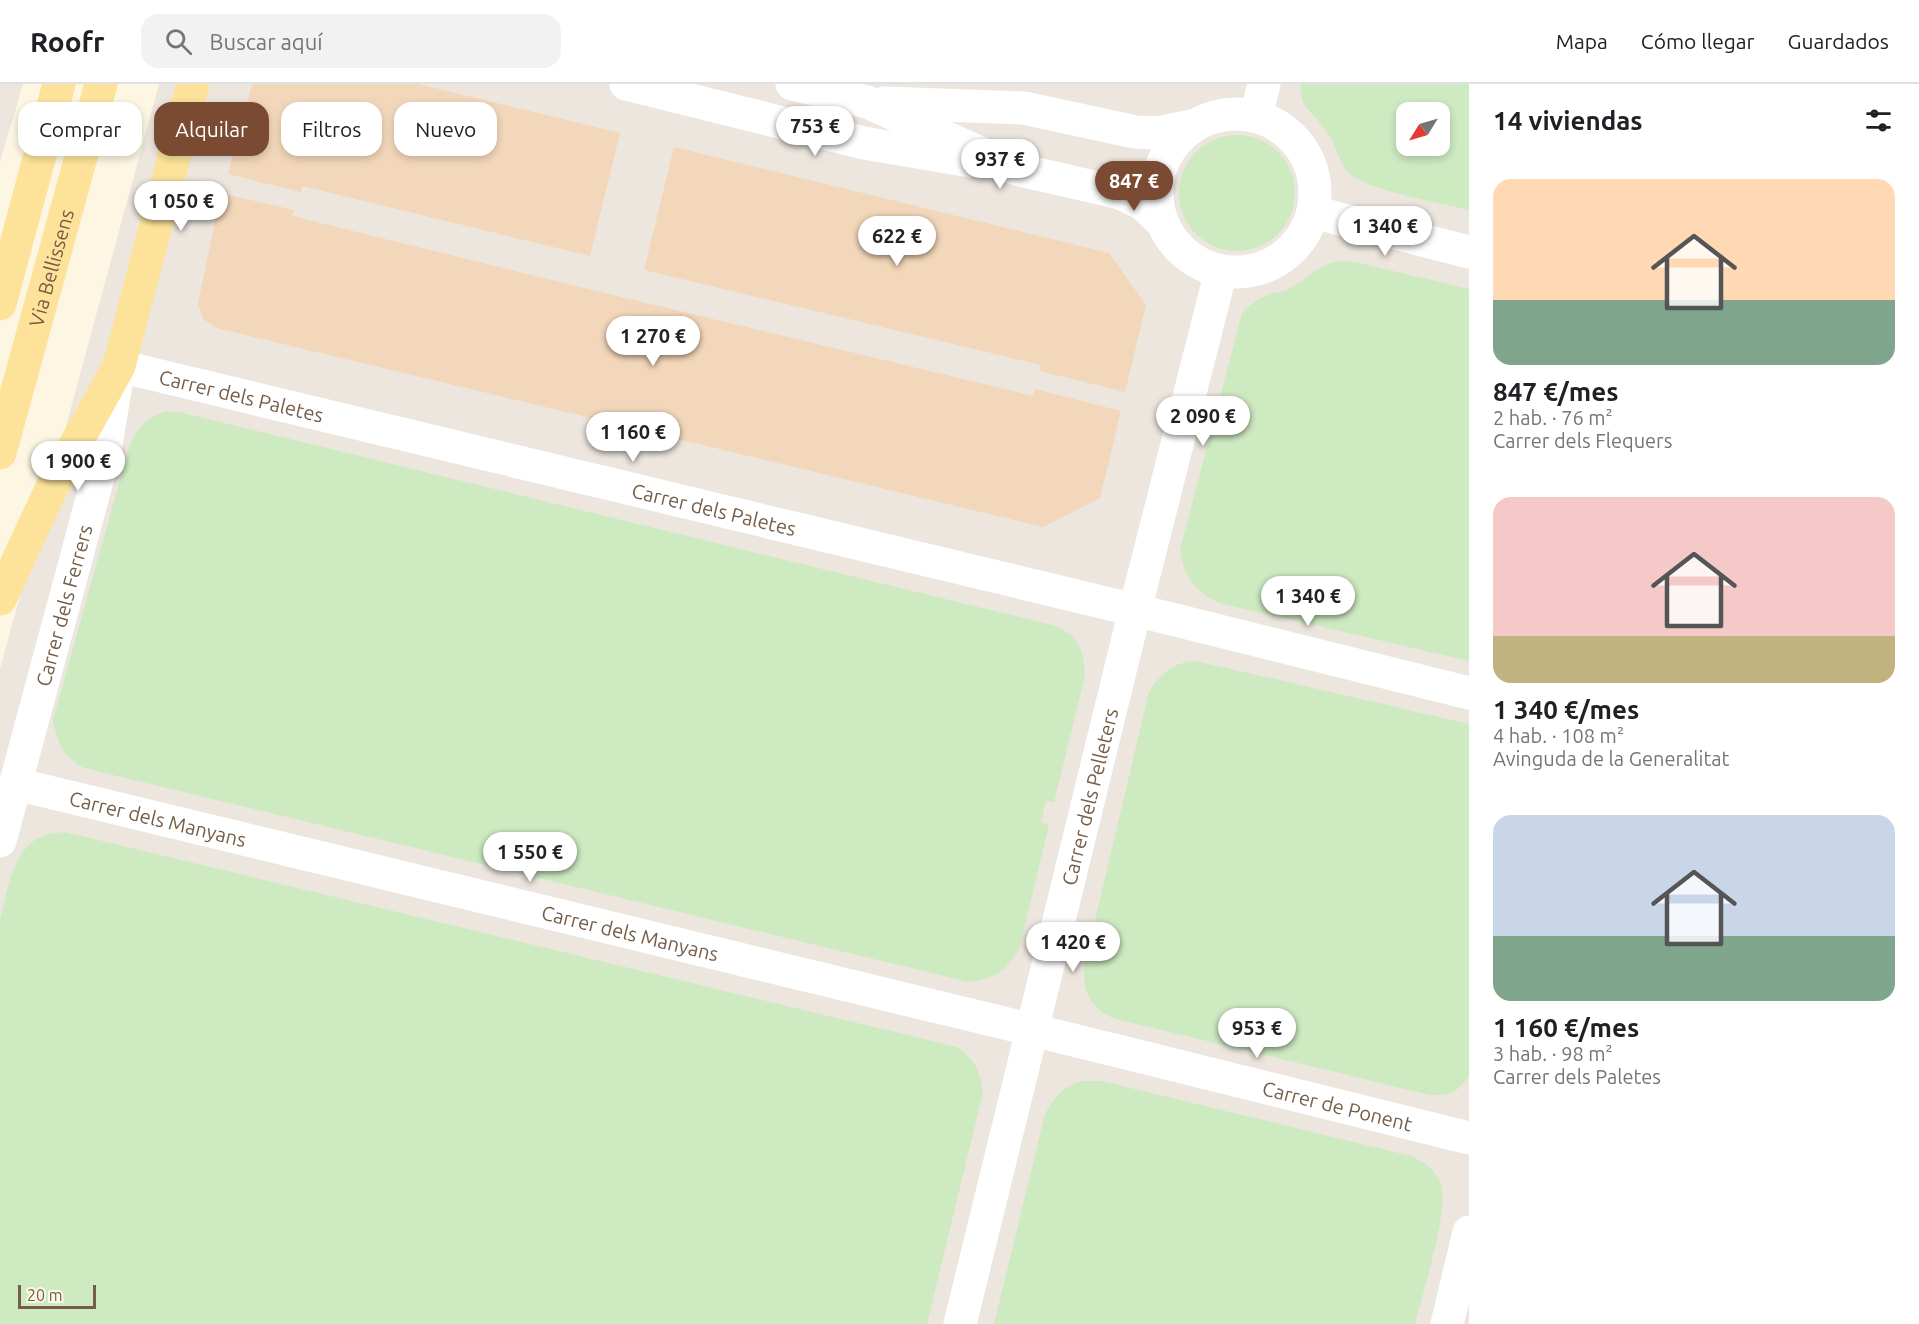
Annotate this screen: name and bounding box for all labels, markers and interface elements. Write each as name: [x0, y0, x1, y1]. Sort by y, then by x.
search box: [141, 14, 561, 68]
icon: search: [162, 25, 195, 58]
text: Roofr: [30, 26, 105, 57]
text: Buscar aquí: [210, 29, 323, 54]
text: Mapa: [1556, 29, 1608, 53]
text: Cómo llegar: [1641, 29, 1755, 53]
text: Guardados: [1788, 29, 1889, 53]
chip: Comprar: [18, 102, 142, 156]
chip: Alquilar: [154, 102, 269, 156]
chip: Filtros: [281, 102, 382, 156]
chip: Nuevo: [394, 102, 497, 156]
north arrow: [1396, 102, 1450, 156]
map controls: [1396, 102, 1450, 156]
icon: filters: [1862, 104, 1895, 137]
pin: 753 €: [773, 106, 857, 157]
text: 14 viviendas: [1493, 106, 1643, 135]
text: 753 €: [790, 114, 840, 137]
pin: 937 €: [958, 139, 1042, 190]
text: 937 €: [975, 147, 1025, 170]
pin: 847 €: [1092, 161, 1176, 212]
text: 847 €: [1109, 169, 1159, 192]
pin: 1 050 €: [126, 181, 236, 232]
text: 1 050 €: [148, 189, 214, 212]
pin: 1 340 €: [1330, 206, 1440, 257]
street label: Via Bellissens: [24, 207, 78, 329]
text: 1 340 €: [1352, 214, 1418, 237]
pin: 622 €: [855, 216, 939, 267]
icon: home: [1640, 218, 1748, 326]
text: 622 €: [872, 224, 922, 247]
pin: 1 270 €: [598, 316, 708, 367]
text: 1 270 €: [620, 324, 686, 347]
street label: Carrer dels Paletes: [157, 365, 326, 426]
text: 847 €/mes: [1493, 377, 1618, 406]
pin: 2 090 €: [1148, 396, 1258, 447]
text: 2 090 €: [1170, 404, 1236, 427]
text: 2 hab. · 76 m²: [1493, 406, 1613, 429]
pin: 1 160 €: [578, 412, 688, 463]
text: 1 160 €: [600, 420, 666, 443]
text: Carrer dels Flequers: [1493, 429, 1672, 452]
pin: 1 900 €: [23, 441, 133, 492]
text: 1 900 €: [45, 449, 111, 472]
street label: Carrer dels Paletes: [630, 478, 798, 540]
street label: Carrer dels Ferrers: [31, 522, 96, 689]
icon: home: [1640, 536, 1748, 644]
pin: 1 340 €: [1253, 576, 1363, 627]
text: 1 340 €: [1275, 584, 1341, 607]
text: 1 340 €/mes: [1493, 695, 1639, 724]
street label: Carrer dels Pelleters: [1056, 706, 1122, 888]
text: 4 hab. · 108 m²: [1493, 724, 1624, 747]
text: Avinguda de la Generalitat: [1493, 747, 1729, 770]
street label: Carrer dels Manyans: [67, 786, 249, 851]
pin: 1 550 €: [475, 832, 585, 883]
text: 1 550 €: [497, 840, 563, 863]
icon: home: [1640, 854, 1748, 962]
street label: Carrer dels Manyans: [540, 900, 721, 965]
pin: 1 420 €: [1018, 922, 1128, 973]
text: 1 420 €: [1040, 930, 1106, 953]
pin: 953 €: [1215, 1008, 1299, 1059]
text: 1 160 €/mes: [1493, 1013, 1639, 1042]
text: 953 €: [1232, 1016, 1282, 1039]
text: 3 hab. · 98 m²: [1493, 1042, 1613, 1065]
text: Carrer dels Paletes: [1493, 1065, 1661, 1088]
street label: Carrer de Ponent: [1260, 1076, 1415, 1135]
scale bar: [18, 1282, 96, 1310]
text: 20 m: [27, 1286, 63, 1304]

